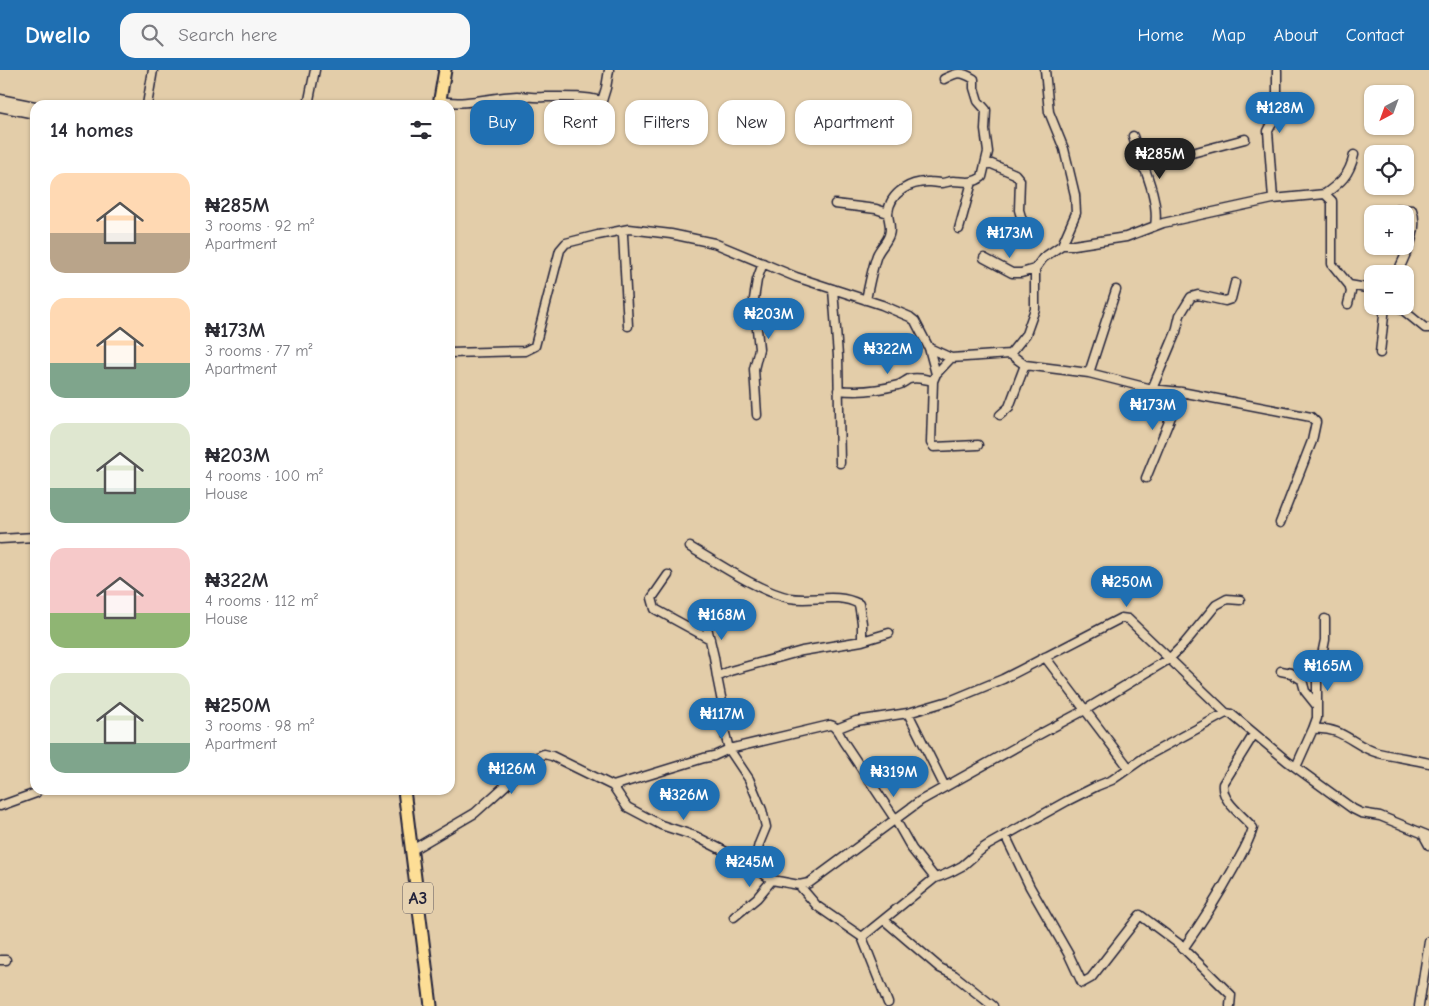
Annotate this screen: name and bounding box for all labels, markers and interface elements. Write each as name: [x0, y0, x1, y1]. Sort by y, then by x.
search box: [120, 13, 470, 58]
text: Dwello: [25, 21, 90, 49]
icon: search: [138, 21, 166, 49]
text: Search here: [178, 24, 277, 46]
text: Home: [1137, 25, 1184, 46]
text: Map: [1212, 25, 1246, 46]
text: About: [1274, 25, 1318, 46]
text: Contact: [1346, 25, 1404, 46]
north arrow: [1364, 85, 1414, 135]
map controls: [1364, 85, 1414, 315]
pin: ₦128M: [1245, 92, 1315, 134]
text: ₦128M: [1257, 99, 1303, 117]
chip: Buy: [470, 100, 534, 145]
chip: Rent: [544, 100, 615, 145]
chip: Filters: [625, 100, 708, 145]
chip: New: [718, 100, 785, 145]
chip: Apartment: [795, 100, 912, 145]
icon: filters: [407, 116, 435, 144]
text: 14 homes: [50, 118, 133, 142]
pin: ₦285M: [1125, 138, 1195, 180]
text: ₦285M: [1135, 145, 1185, 163]
button: locate: [1364, 145, 1414, 195]
icon: home: [90, 193, 150, 253]
text: ₦285M: [205, 193, 269, 217]
button: +: [1364, 205, 1414, 255]
pin: ₦173M: [975, 216, 1045, 259]
text: 3 rooms · 92 m²: [205, 217, 314, 235]
text: ₦173M: [987, 224, 1033, 242]
text: Apartment: [205, 235, 277, 253]
button: −: [1364, 265, 1414, 315]
pin: ₦203M: [734, 298, 804, 340]
text: ₦203M: [744, 305, 794, 323]
icon: home: [90, 318, 150, 378]
text: ₦173M: [205, 318, 265, 342]
pin: ₦322M: [853, 332, 923, 375]
text: ₦322M: [864, 340, 912, 358]
text: 3 rooms · 77 m²: [205, 342, 313, 360]
text: Apartment: [205, 360, 277, 378]
pin: ₦173M: [1118, 388, 1188, 431]
text: ₦173M: [1130, 396, 1176, 414]
icon: home: [90, 443, 150, 503]
text: ₦203M: [205, 443, 270, 467]
text: 4 rooms · 100 m²: [205, 467, 323, 485]
text: House: [205, 485, 248, 503]
pin: ₦250M: [1092, 566, 1162, 608]
icon: home: [90, 568, 150, 628]
text: ₦322M: [205, 568, 268, 592]
text: ₦250M: [1102, 573, 1152, 591]
text: 4 rooms · 112 m²: [205, 592, 318, 610]
pin: ₦168M: [687, 598, 757, 641]
text: ₦168M: [698, 606, 746, 624]
text: House: [205, 610, 248, 628]
pin: ₦165M: [1293, 650, 1363, 692]
text: ₦165M: [1304, 657, 1352, 675]
icon: home: [90, 693, 150, 753]
text: ₦250M: [205, 693, 271, 717]
pin: ₦117M: [687, 698, 757, 740]
text: ₦117M: [700, 705, 744, 723]
text: 3 rooms · 98 m²: [205, 717, 314, 735]
text: Apartment: [205, 735, 277, 753]
pin: ₦126M: [477, 752, 547, 795]
pin: ₦319M: [859, 756, 929, 798]
text: ₦126M: [488, 760, 536, 778]
text: ₦319M: [871, 763, 918, 781]
pin: ₦326M: [649, 778, 719, 821]
text: ₦326M: [660, 786, 708, 804]
pin: ₦245M: [715, 846, 785, 888]
text: ₦245M: [726, 853, 774, 871]
road number: A3: [403, 882, 433, 914]

